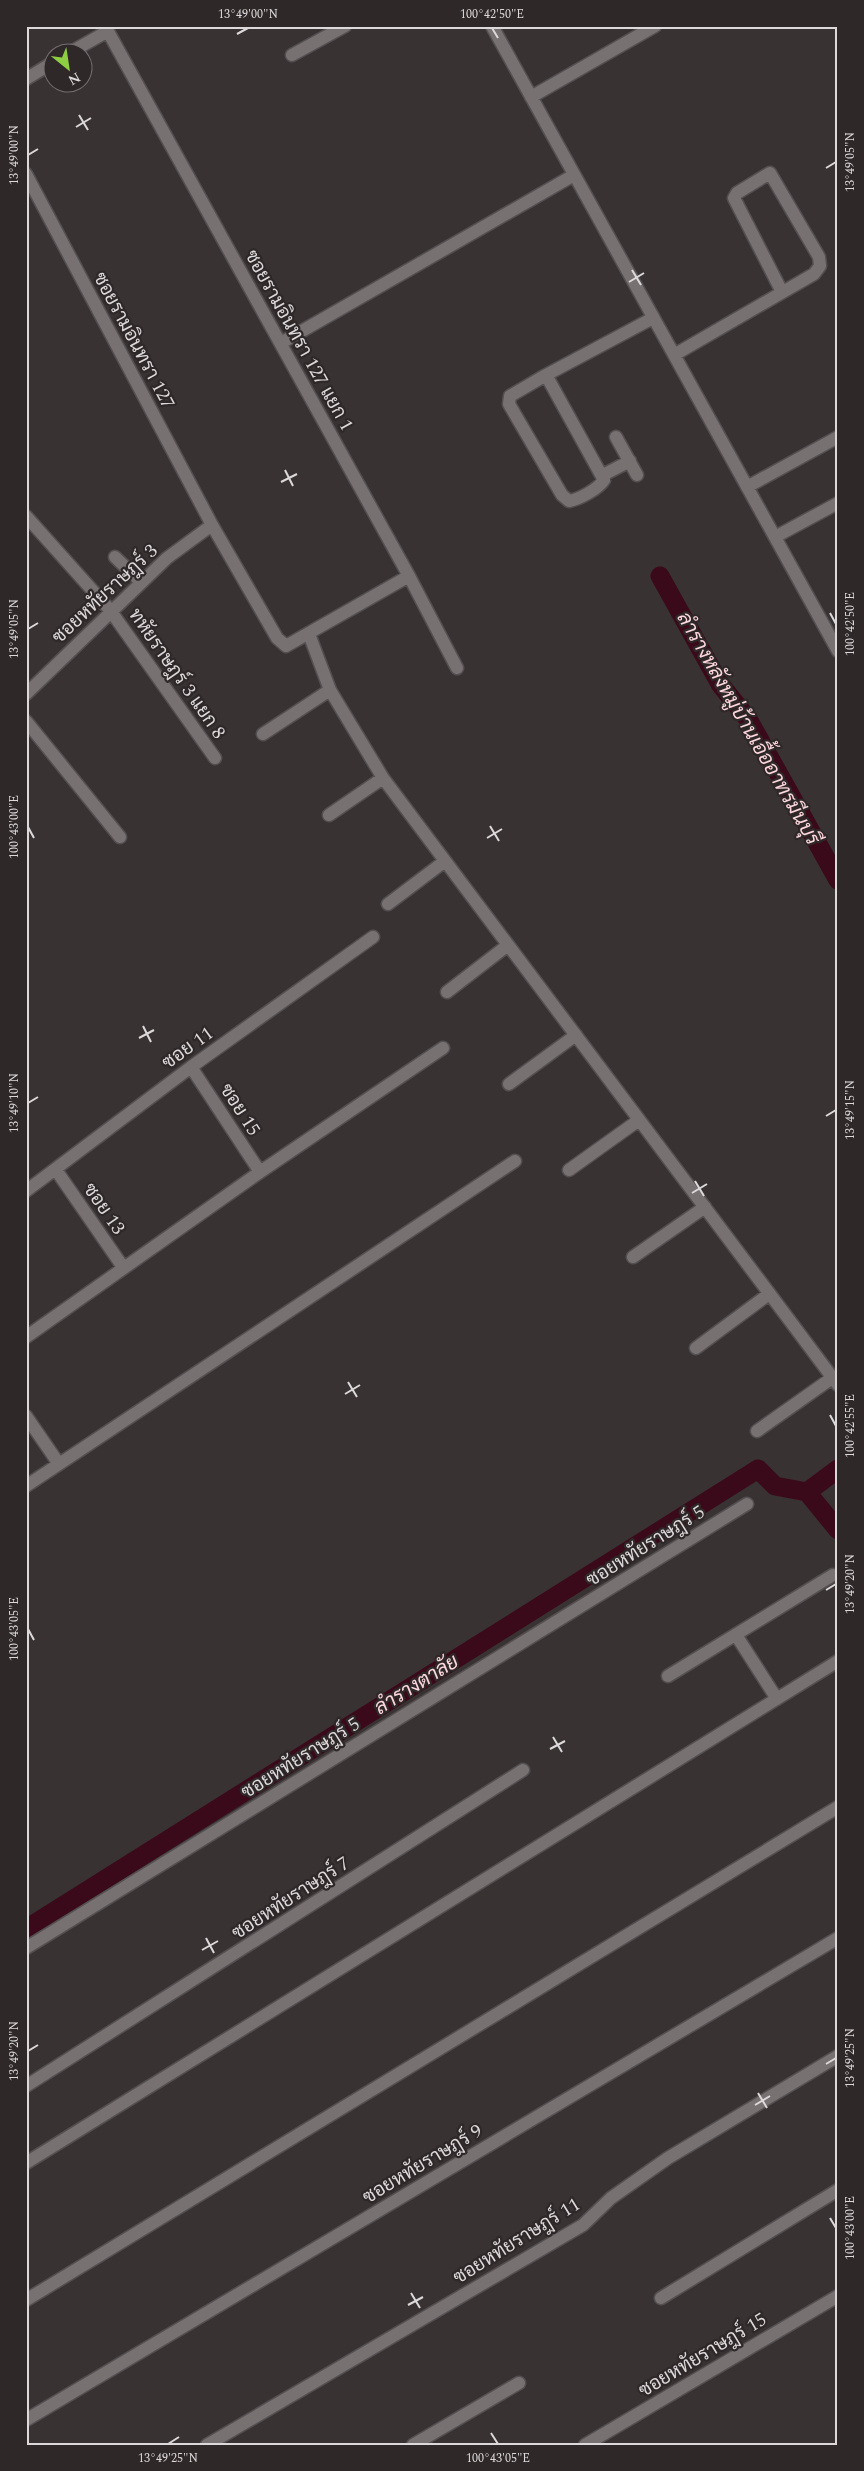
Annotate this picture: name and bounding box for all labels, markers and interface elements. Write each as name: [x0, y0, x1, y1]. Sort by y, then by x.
text: 13°49'00"N: [218, 5, 278, 24]
text: 100°42'50"E: [460, 5, 524, 24]
north arrow: [42, 42, 92, 92]
text: N: [64, 67, 84, 91]
text: 13°49'00"N: [5, 125, 24, 185]
text: 13°49'05"N: [841, 132, 860, 192]
street label: ซอยรามอินทรา 127 แยก 1: [237, 245, 361, 437]
street label: ซอยรามอินทรา 127: [85, 267, 182, 414]
street label: ซอยหทัยราษฎร์ 3: [46, 537, 165, 651]
text: 100°42'50"E: [841, 592, 860, 656]
text: 13°49'05"N: [5, 599, 24, 659]
street label: ทหัยราษฎร์ 3 แยก 8: [121, 603, 233, 745]
water label: ลำรางหลังหมู่บ้านเอื้ออาทรมีนบุรี: [669, 604, 832, 852]
text: 100°43'00"E: [5, 795, 24, 859]
street label: ซอย 11: [156, 1020, 220, 1077]
text: 13°49'10"N: [5, 1073, 24, 1133]
street label: ซอย 15: [212, 1078, 268, 1142]
text: 13°49'15"N: [841, 1080, 860, 1140]
street label: ซอย 13: [75, 1177, 132, 1241]
text: 100°42'55"E: [841, 1394, 860, 1458]
street label: ซอยหทัยราษฎร์ 5: [581, 1498, 711, 1594]
text: 13°49'20"N: [841, 1554, 860, 1614]
text: 100°43'05"E: [5, 1597, 24, 1661]
water label: ลำรางตาลัย: [368, 1647, 465, 1723]
street label: ซอยหทัยราษฎร์ 5: [236, 1710, 366, 1806]
street label: ซอยหทัยราษฎร์ 7: [226, 1849, 356, 1947]
text: 13°49'20"N: [5, 2021, 24, 2081]
text: 13°49'25"N: [841, 2028, 860, 2088]
street label: ซอยหทัยราษฎร์ 9: [357, 2117, 488, 2212]
street label: ซอยหทัยราษฎร์ 11: [448, 2191, 586, 2292]
text: 100°43'00"E: [841, 2196, 860, 2260]
street label: ซอยหทัยราษฎร์ 15: [633, 2306, 772, 2405]
text: 13°49'25"N: [138, 2449, 198, 2468]
text: 100°43'05"E: [466, 2449, 530, 2468]

